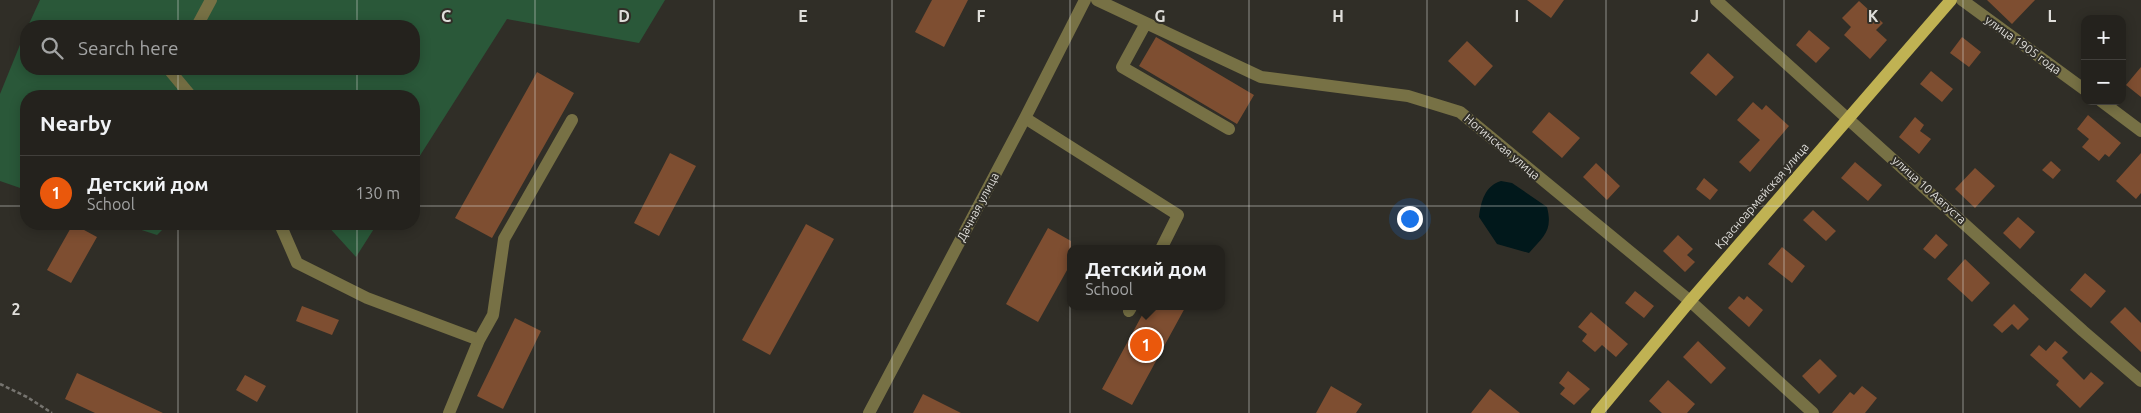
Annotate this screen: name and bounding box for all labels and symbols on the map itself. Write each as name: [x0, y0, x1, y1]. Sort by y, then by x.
text: C: [441, 7, 451, 25]
text: D: [618, 7, 630, 25]
text: E: [798, 7, 808, 25]
text: F: [977, 7, 986, 25]
text: G: [1154, 7, 1166, 25]
text: H: [1332, 7, 1344, 25]
text: I: [1515, 7, 1519, 25]
text: J: [1691, 7, 1699, 25]
text: K: [1868, 7, 1879, 25]
text: L: [2048, 7, 2057, 25]
street label: улица 1905 года: [1983, 13, 2064, 76]
street label: Ногинская улица: [1462, 111, 1543, 182]
street label: Красноармейская улица: [1712, 140, 1811, 251]
street label: улица 10 Августа: [1890, 153, 1969, 226]
street label: Дачная улица: [954, 170, 1001, 243]
your location: [1397, 206, 1423, 232]
text: 2: [11, 300, 21, 318]
pin: 1: [1130, 326, 1162, 364]

